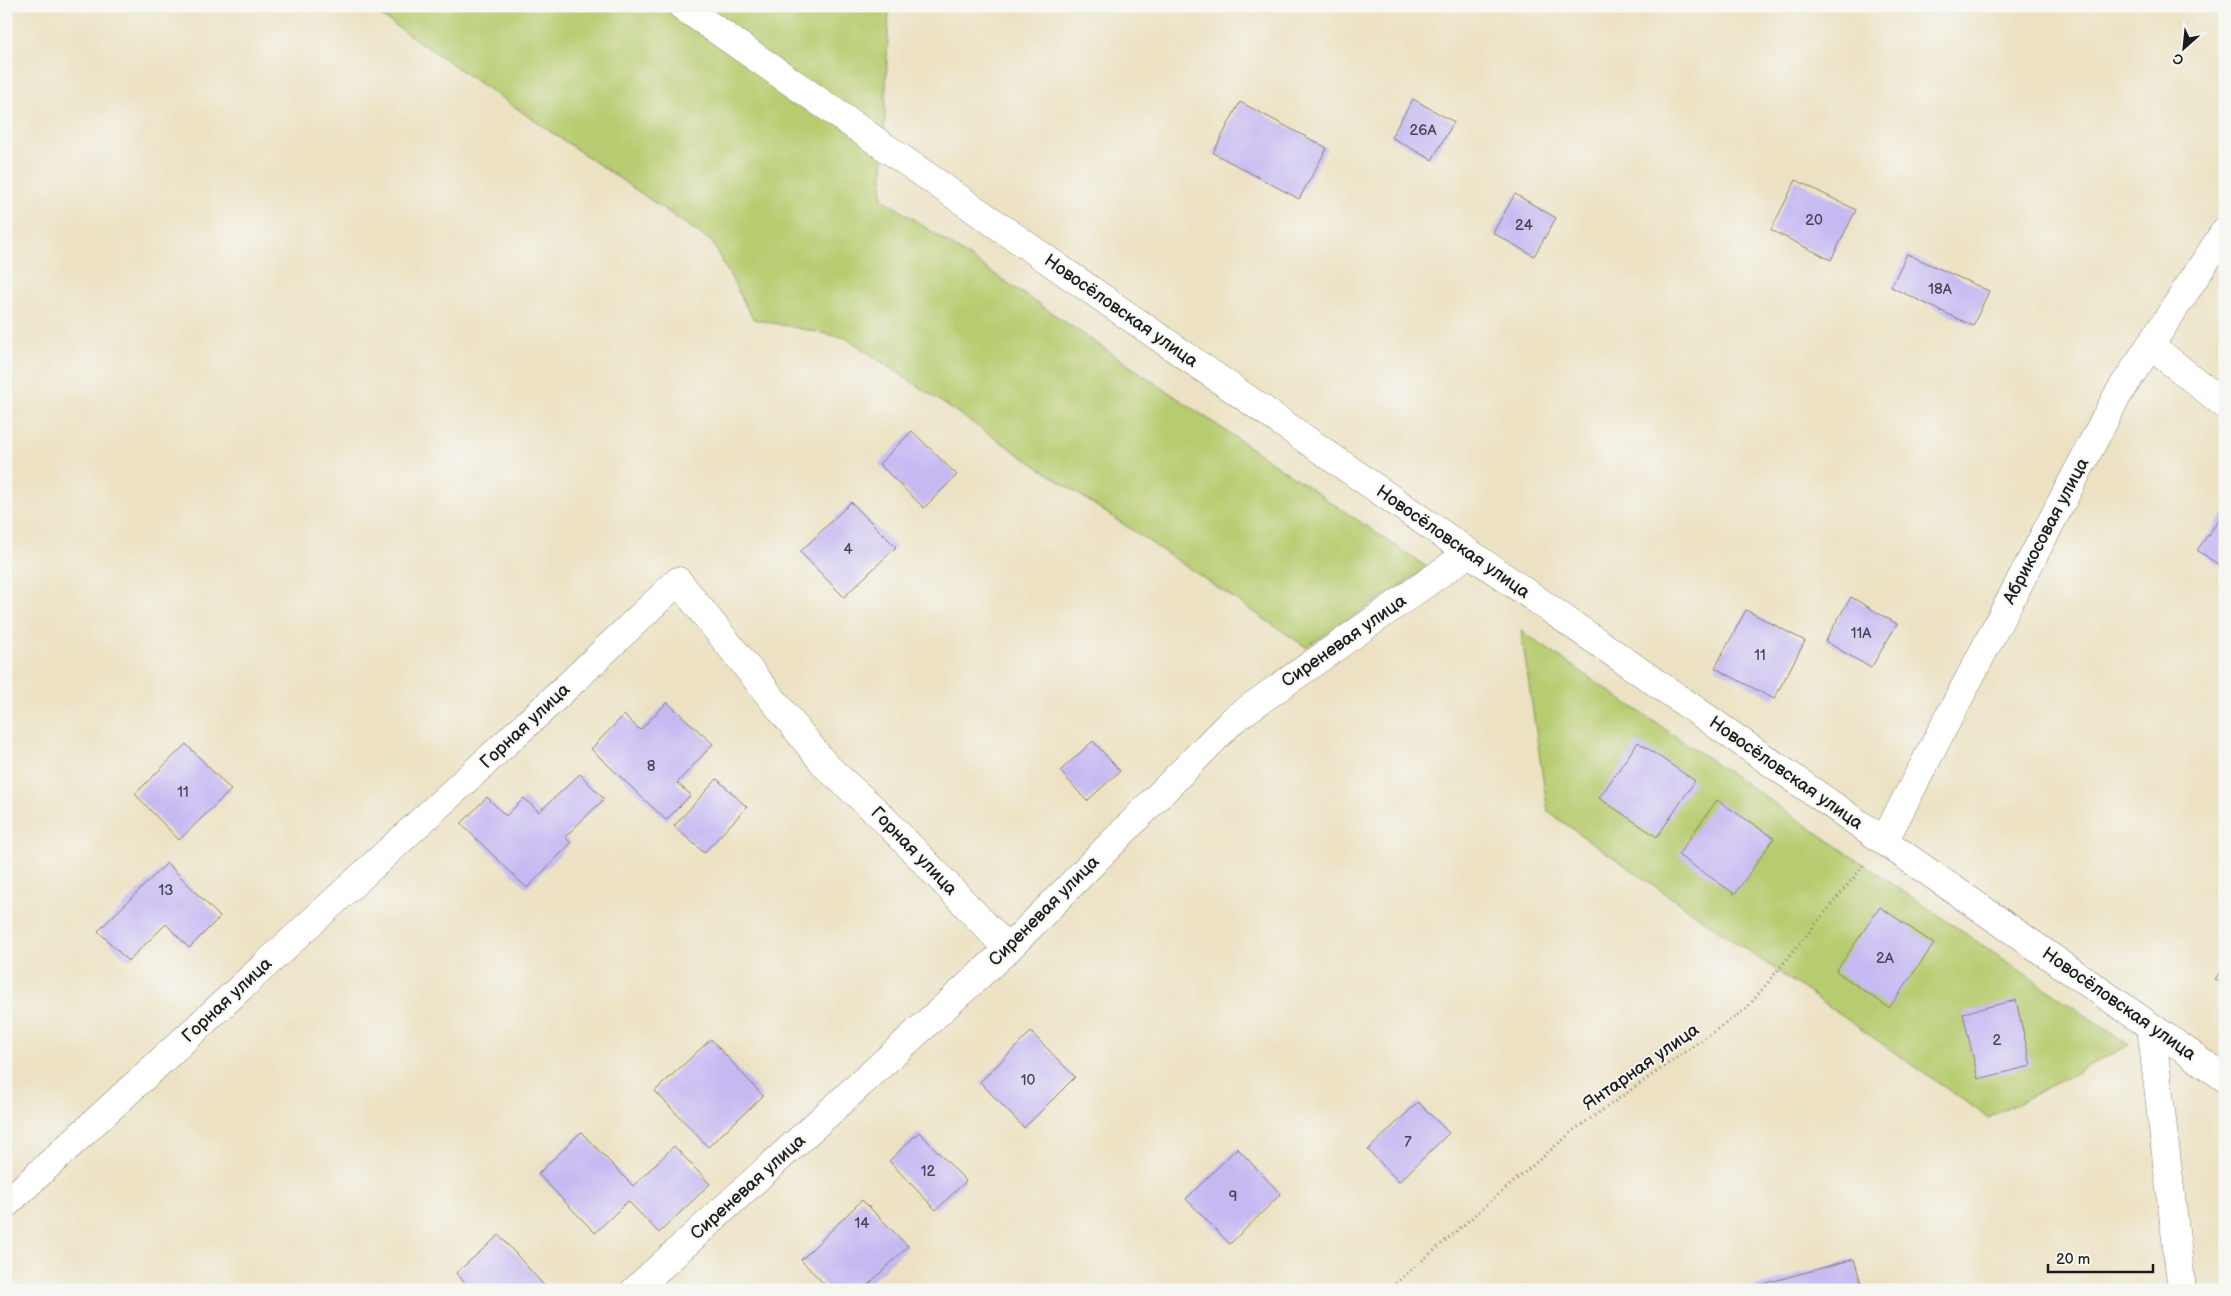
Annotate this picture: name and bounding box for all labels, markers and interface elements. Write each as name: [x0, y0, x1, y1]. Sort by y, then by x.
north arrow: [2158, 22, 2208, 72]
text: С: [2170, 49, 2187, 69]
house number: 26А: [1409, 121, 1437, 140]
house number: 20: [1805, 211, 1823, 230]
house number: 24: [1515, 216, 1533, 235]
street label: Новосёловская улица: [1040, 250, 1202, 372]
house number: 18А: [1928, 280, 1953, 299]
street label: Абрикосовая улица: [1998, 454, 2094, 609]
street label: Новосёловская улица: [1372, 481, 1534, 603]
house number: 4: [843, 540, 853, 559]
street label: Сиреневая улица: [1278, 590, 1411, 692]
house number: 11А: [1851, 624, 1872, 643]
house number: 11: [1754, 646, 1766, 665]
street label: Горная улица: [476, 679, 574, 773]
street label: Новосёловская улица: [1705, 712, 1867, 834]
house number: 8: [647, 757, 656, 776]
house number: 11: [177, 783, 189, 802]
street label: Горная улица: [867, 802, 962, 900]
street label: Сиреневая улица: [984, 851, 1104, 971]
house number: 13: [158, 881, 174, 900]
street label: Новосёловская улица: [2038, 943, 2200, 1065]
house number: 2А: [1876, 949, 1895, 968]
street label: Горная улица: [178, 953, 276, 1047]
street label: Янтарная улица: [1579, 1019, 1703, 1115]
house number: 2: [1993, 1031, 2002, 1050]
house number: 10: [1021, 1071, 1035, 1090]
street label: Сиреневая улица: [686, 1130, 810, 1244]
house number: 7: [1404, 1133, 1412, 1152]
house number: 12: [921, 1162, 935, 1181]
house number: 9: [1229, 1187, 1237, 1206]
house number: 14: [855, 1214, 869, 1233]
scale bar: [2048, 1241, 2154, 1273]
text: 20 m: [2056, 1250, 2090, 1269]

